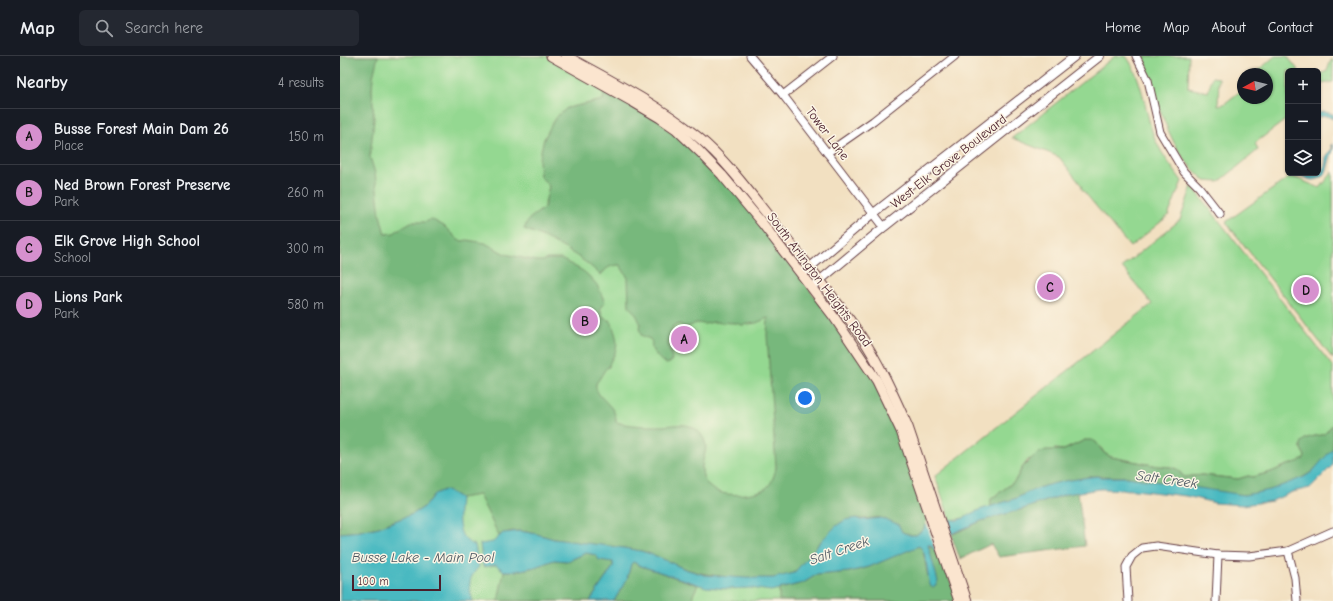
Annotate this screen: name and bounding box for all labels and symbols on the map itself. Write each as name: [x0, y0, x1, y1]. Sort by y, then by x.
north arrow: [1237, 68, 1273, 104]
street label: Tower Lane: [803, 104, 853, 163]
street label: West Elk Grove Boulevard: [887, 111, 1009, 211]
street label: South Arlington Heights Road: [764, 209, 875, 349]
pin: C: [1037, 272, 1063, 302]
pin: D: [1293, 275, 1319, 305]
pin: B: [572, 306, 598, 336]
pin: A: [671, 324, 697, 354]
your location: [795, 388, 815, 408]
water label: Salt Creek: [1135, 467, 1199, 492]
water label: Salt Creek: [807, 532, 871, 569]
water label: Busse Lake - Main Pool: [352, 549, 495, 566]
scale bar: [352, 573, 441, 592]

